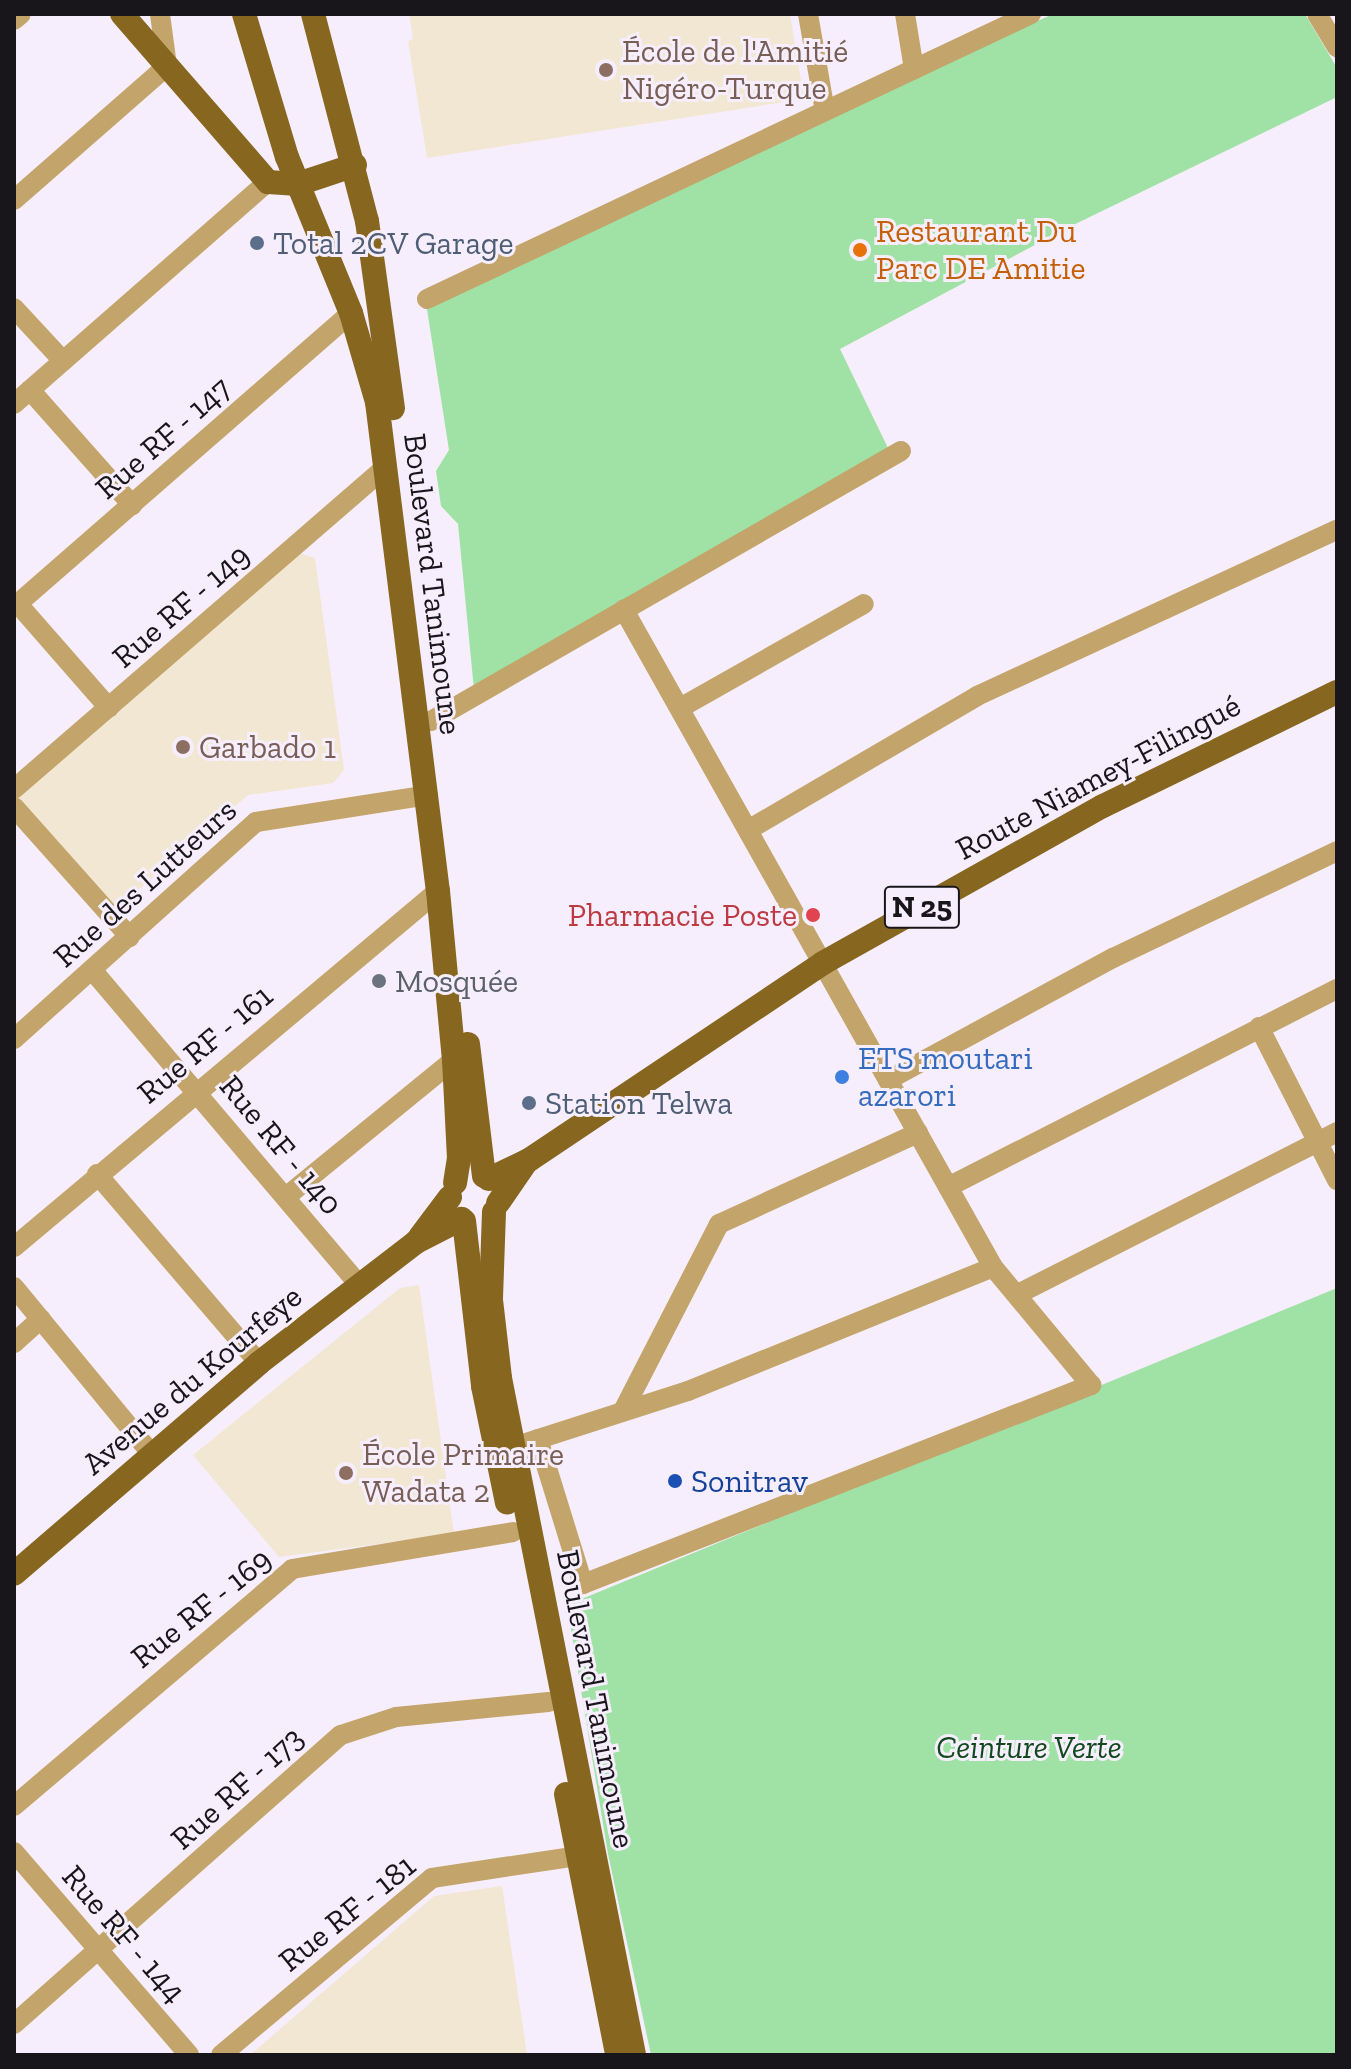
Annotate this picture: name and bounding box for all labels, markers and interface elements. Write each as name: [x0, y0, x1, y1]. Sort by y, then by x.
place label: École de l'Amitié Nigéro-Turque: [622, 33, 848, 108]
marker: École de l'Amitié Nigéro-Turque: [597, 61, 615, 79]
place label: Restaurant Du Parc DE Amitie: [876, 213, 1087, 288]
place label: Total 2CV Garage: [273, 224, 515, 262]
marker: Total 2CV Garage: [248, 234, 266, 252]
marker: Restaurant Du Parc DE Amitie: [851, 241, 869, 259]
street label: Rue RF - 147: [87, 369, 239, 507]
street label: Boulevard Tanimoune: [395, 431, 471, 737]
street label: Rue RF - 149: [104, 536, 258, 676]
street label: Route Niamey-Filingué: [949, 686, 1247, 868]
place label: Garbado 1: [199, 728, 336, 766]
marker: Garbado 1: [174, 738, 192, 756]
street label: Rue des Lutteurs: [45, 791, 245, 975]
road number: N 25: [882, 881, 962, 933]
place label: Pharmacie Poste: [568, 896, 797, 934]
marker: Pharmacie Poste: [804, 906, 822, 924]
place label: Mosquée: [395, 962, 518, 1000]
marker: Mosquée: [370, 972, 388, 990]
street label: Rue RF - 161: [129, 976, 281, 1112]
place label: ETS moutari azarori: [858, 1040, 1033, 1115]
street label: Rue RF - 140: [211, 1067, 351, 1223]
marker: ETS moutari azarori: [833, 1068, 851, 1086]
place label: Station Telwa: [545, 1084, 733, 1122]
marker: Station Telwa: [520, 1094, 538, 1112]
street label: Avenue du Kourfeye: [74, 1277, 310, 1483]
place label: École Primaire Wadata 2: [362, 1436, 564, 1511]
place label: Sonitrav: [691, 1462, 808, 1500]
marker: École Primaire Wadata 2: [337, 1464, 355, 1482]
marker: Sonitrav: [666, 1472, 684, 1490]
street label: Rue RF - 169: [123, 1540, 279, 1676]
street label: Boulevard Tanimoune: [548, 1546, 644, 1852]
street label: Rue RF - 173: [163, 1718, 311, 1858]
park label: Ceinture Verte: [936, 1728, 1122, 1766]
street label: Rue RF - 181: [271, 1846, 423, 1980]
street label: Rue RF - 144: [54, 1857, 194, 2011]

